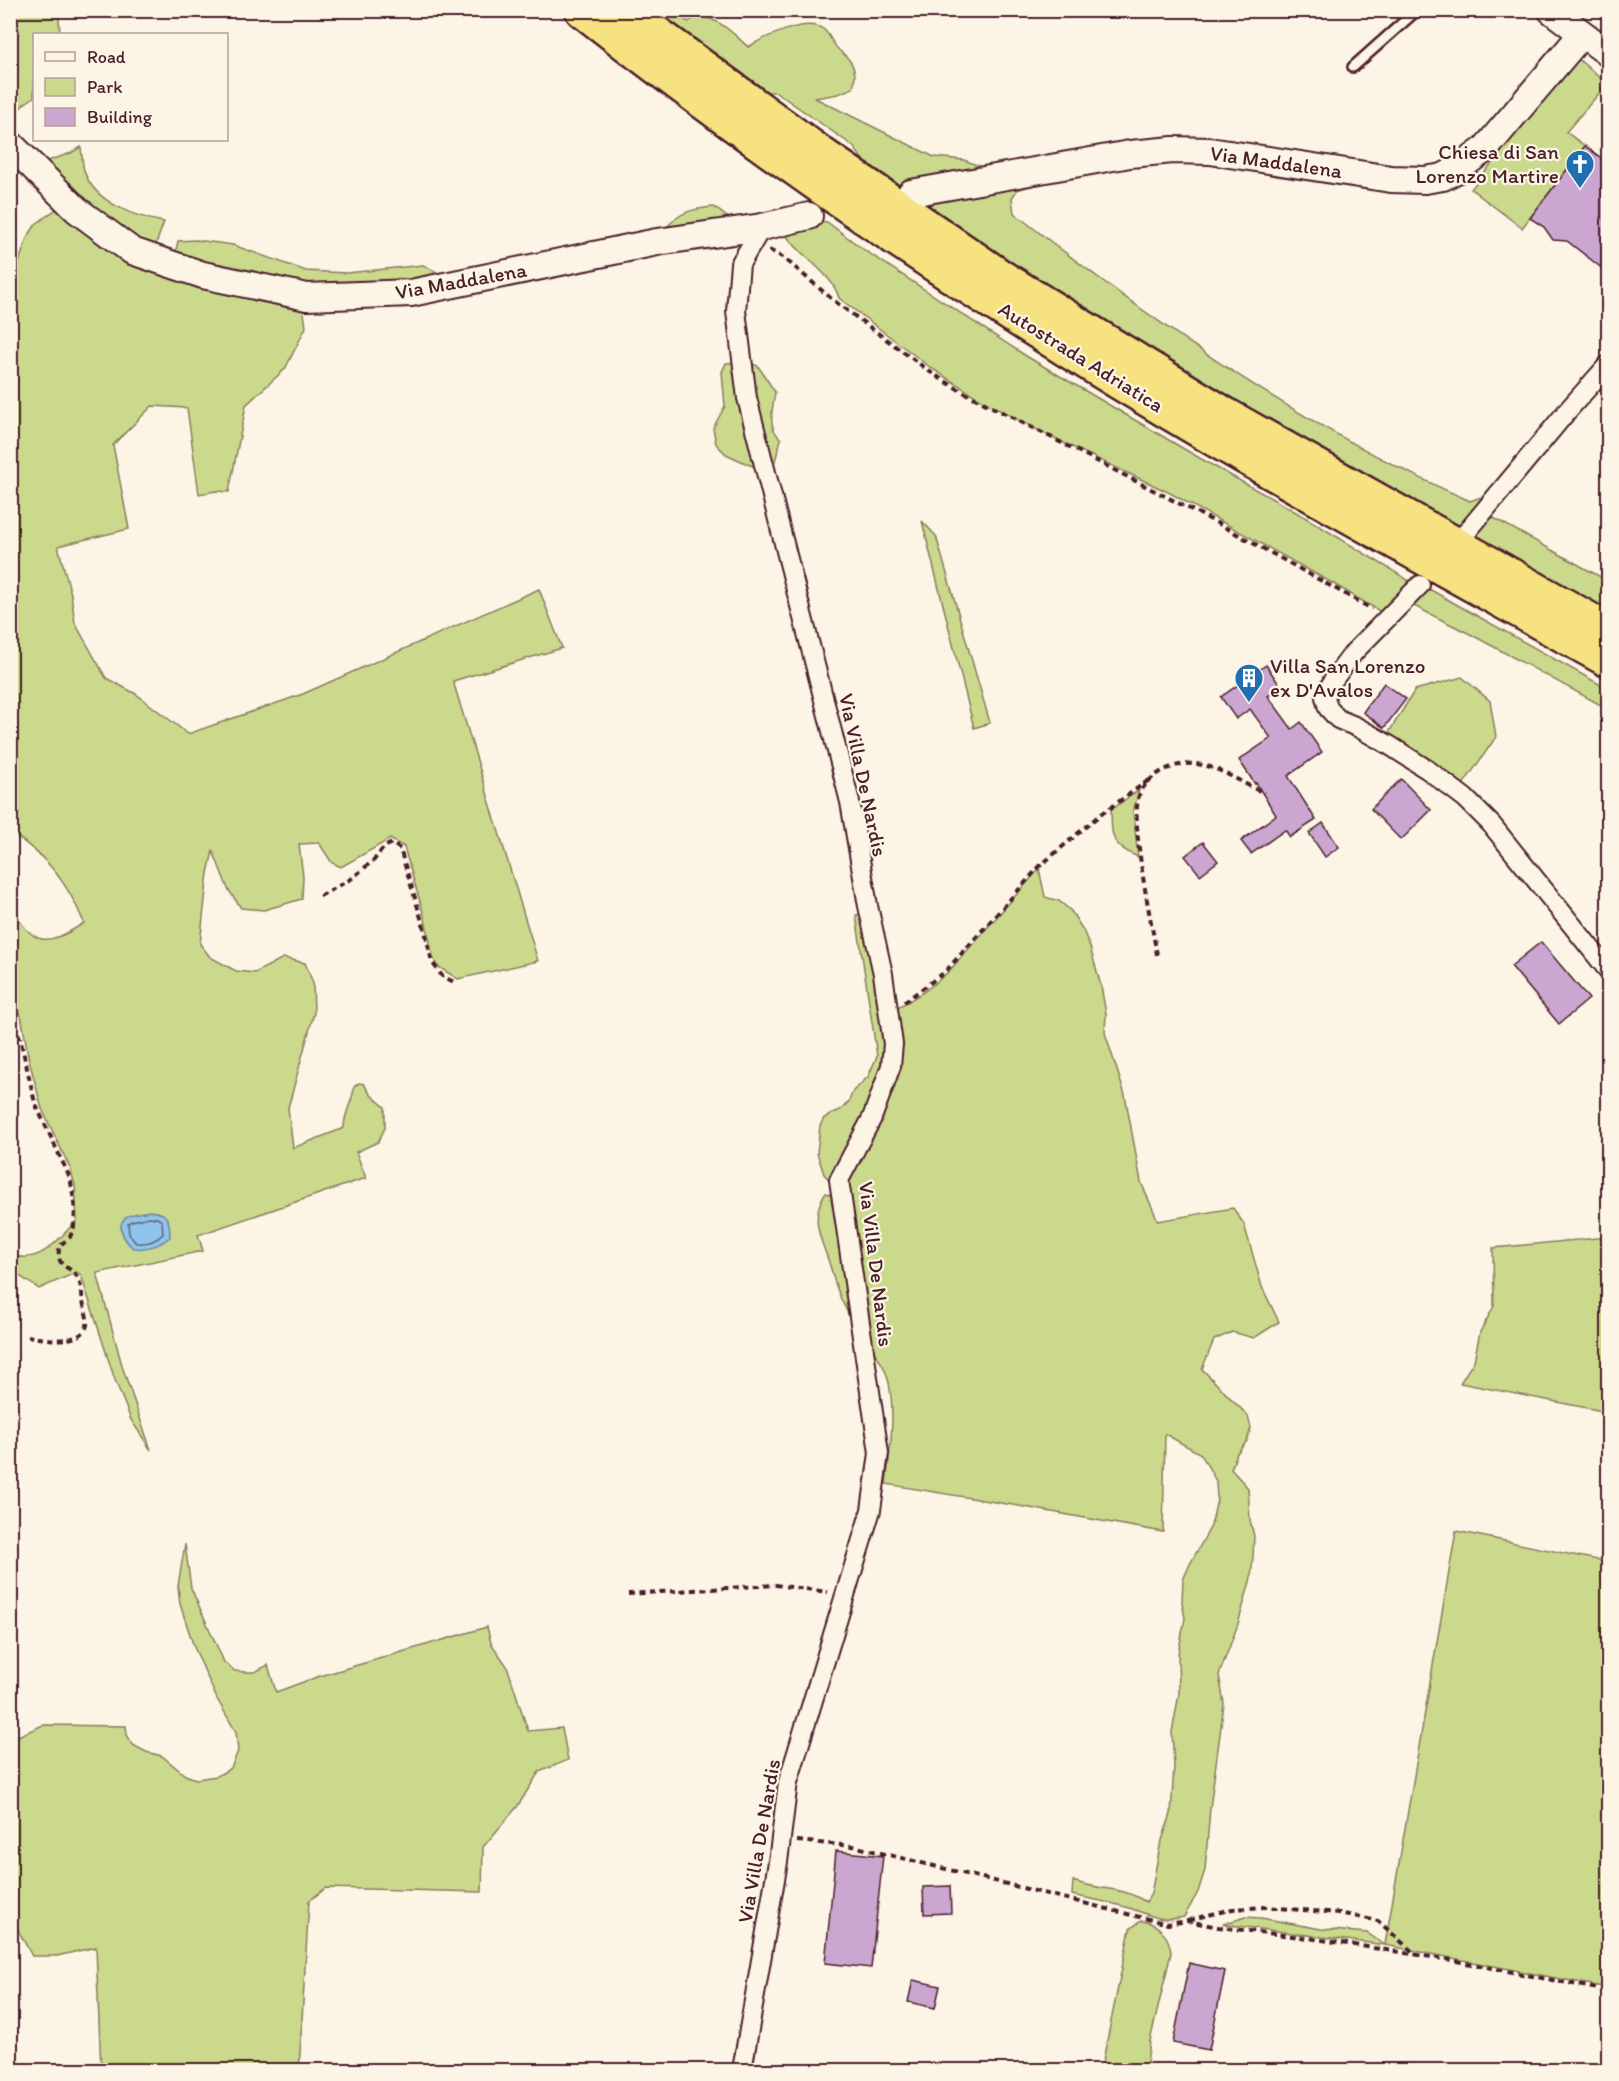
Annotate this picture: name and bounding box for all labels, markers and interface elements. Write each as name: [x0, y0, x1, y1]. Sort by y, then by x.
legend: [33, 33, 228, 141]
text: Road: [87, 46, 126, 68]
text: Park: [87, 76, 122, 98]
text: Building: [87, 106, 153, 128]
place label: Chiesa di San Lorenzo Martire: [1416, 139, 1559, 188]
street label: Via Maddalena: [1208, 140, 1344, 183]
church icon: Chiesa di San Lorenzo Martire: [1564, 148, 1596, 190]
street label: Via Maddalena: [393, 257, 529, 304]
street label: Autostrada Adriatica: [994, 296, 1168, 417]
place label: Villa San Lorenzo ex D'Avalos: [1270, 653, 1425, 702]
building icon: Villa San Lorenzo ex D'Avalos: [1233, 662, 1265, 704]
street label: Via Villa De Nardis: [834, 691, 893, 859]
street label: Via Villa De Nardis: [854, 1180, 899, 1348]
street label: Via Villa De Nardis: [732, 1757, 785, 1925]

